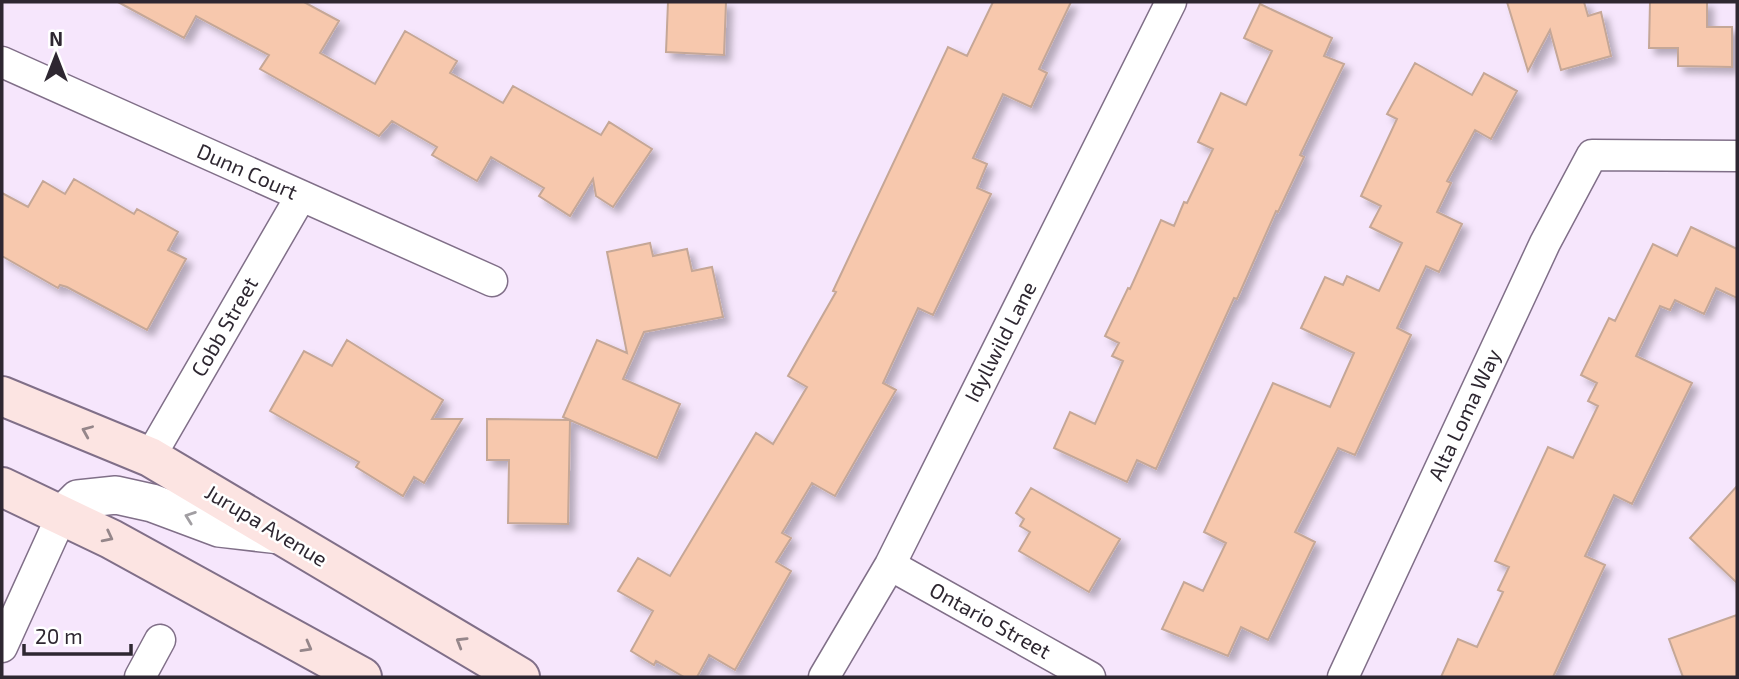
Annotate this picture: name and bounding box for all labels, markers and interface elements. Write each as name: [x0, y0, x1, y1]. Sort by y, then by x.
north arrow: [21, 21, 91, 91]
text: N: [49, 27, 63, 50]
street label: Dunn Court: [194, 137, 302, 204]
street label: Cobb Street: [185, 272, 262, 381]
street label: Idyllwild Lane: [959, 277, 1041, 406]
street label: Alta Loma Way: [1422, 344, 1505, 484]
one-way arrow: [82, 425, 94, 439]
street label: Jurupa Avenue: [201, 479, 332, 571]
one-way arrow: [184, 511, 196, 525]
one-way arrow: [101, 529, 113, 543]
street label: Ontario Street: [926, 576, 1056, 663]
scale bar: [24, 612, 131, 656]
text: 20 m: [35, 623, 83, 648]
one-way arrow: [456, 638, 469, 651]
one-way arrow: [300, 639, 312, 652]

